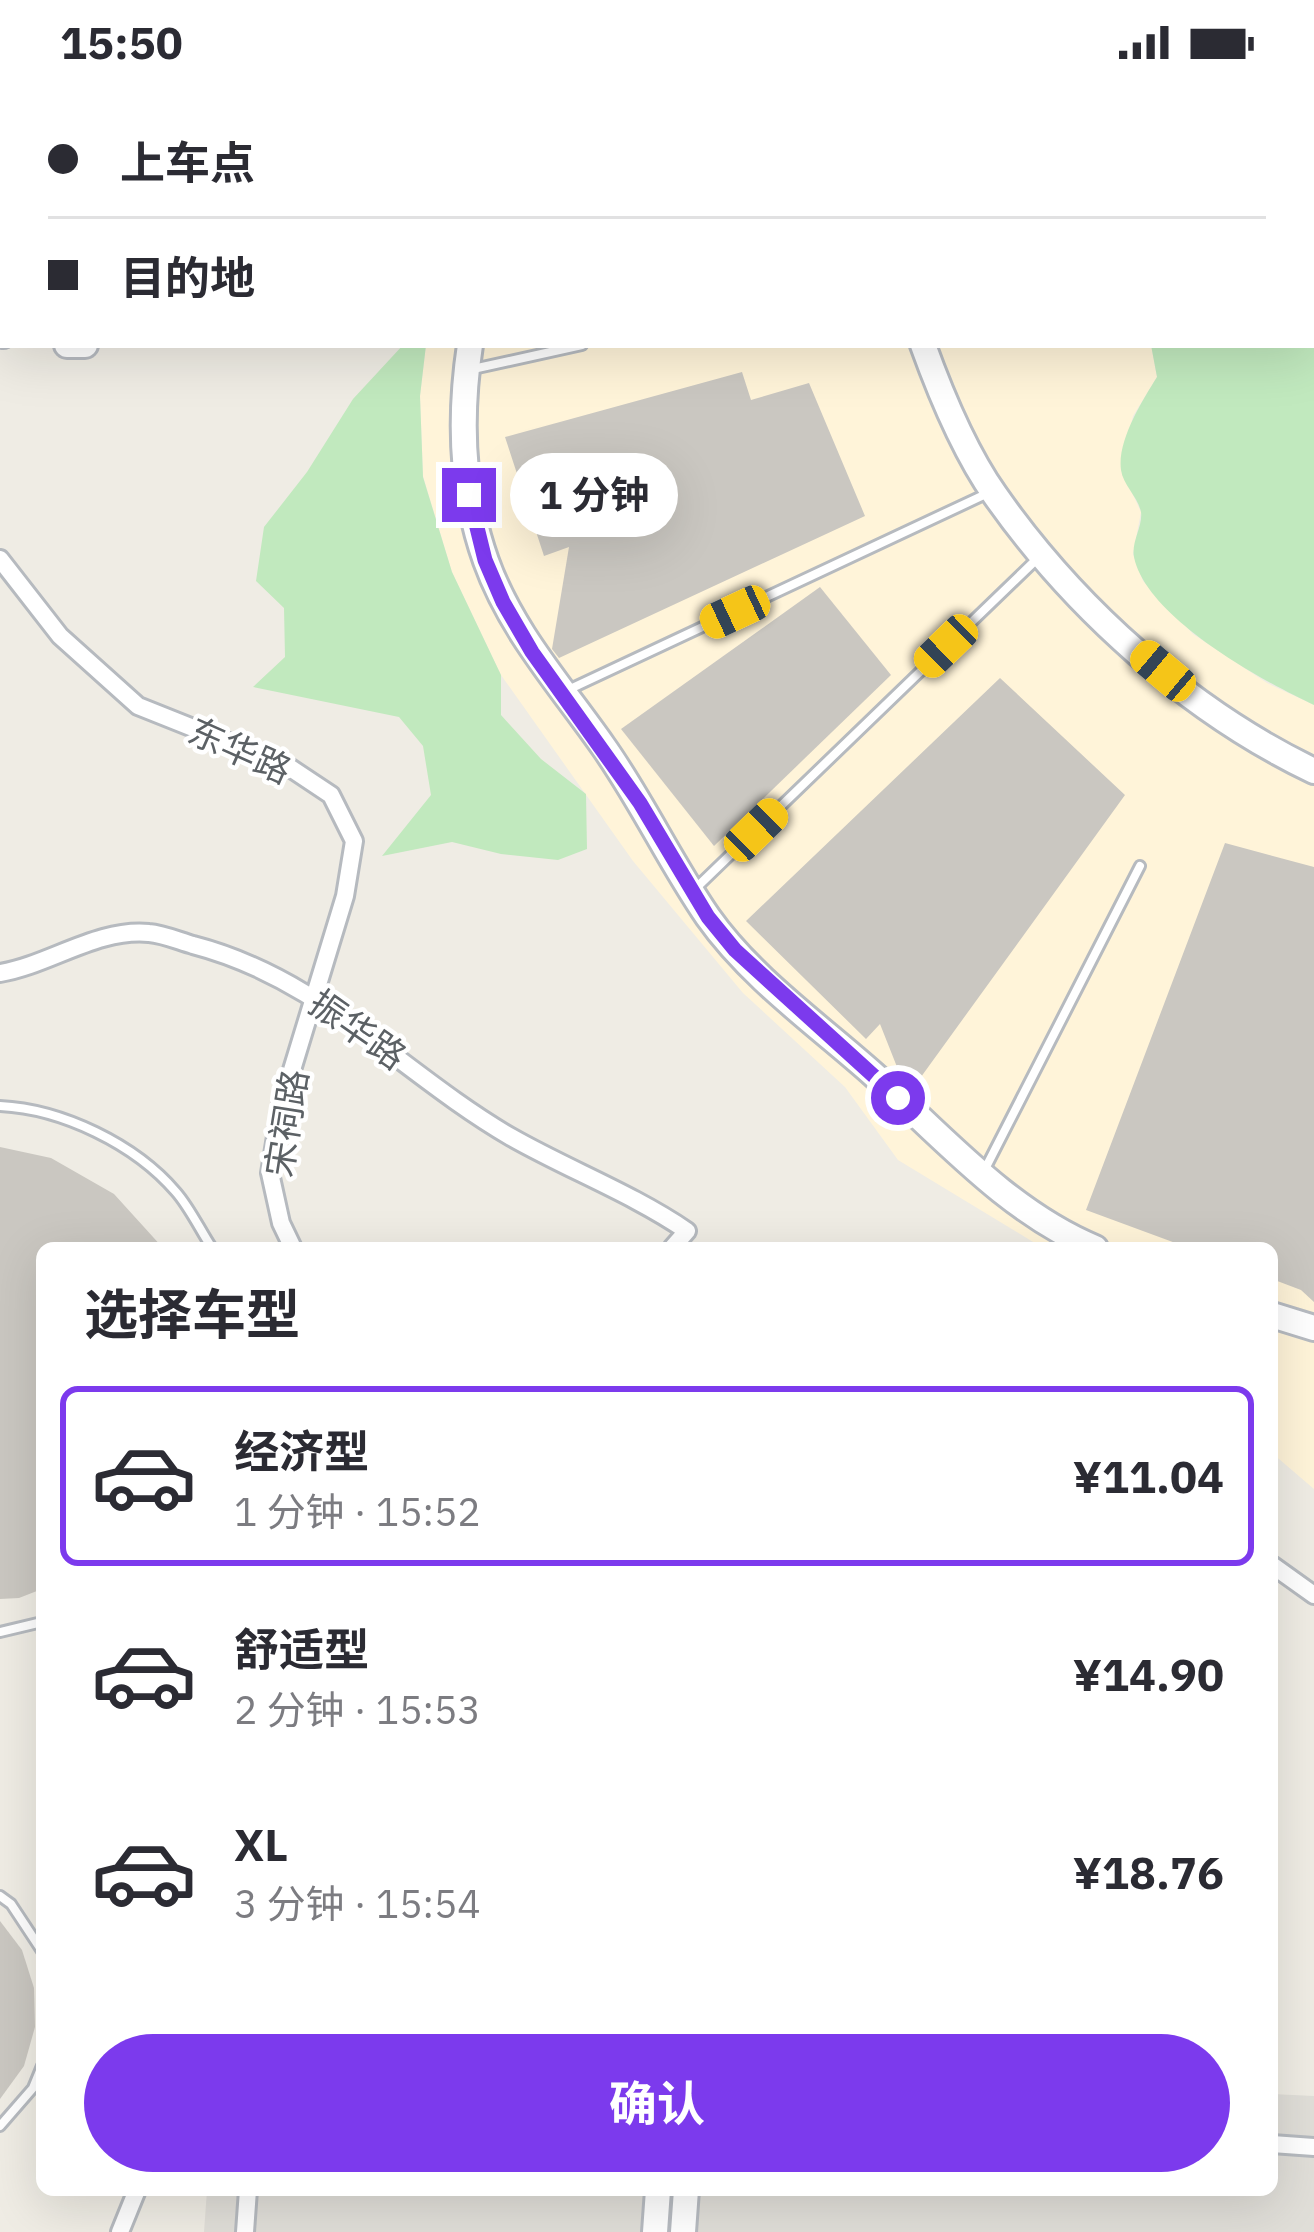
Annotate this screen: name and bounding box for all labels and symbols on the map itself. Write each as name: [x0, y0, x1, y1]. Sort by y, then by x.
callout: 1 分钟: [511, 453, 679, 537]
route end: [442, 468, 496, 522]
car: [695, 580, 775, 644]
car: [908, 608, 984, 684]
car: [1124, 634, 1202, 708]
street label: 东华路: [181, 707, 299, 793]
car: [718, 792, 794, 868]
street label: 振华路: [300, 979, 416, 1079]
street label: 宋祠路: [254, 1066, 318, 1180]
route start: [871, 1071, 925, 1125]

